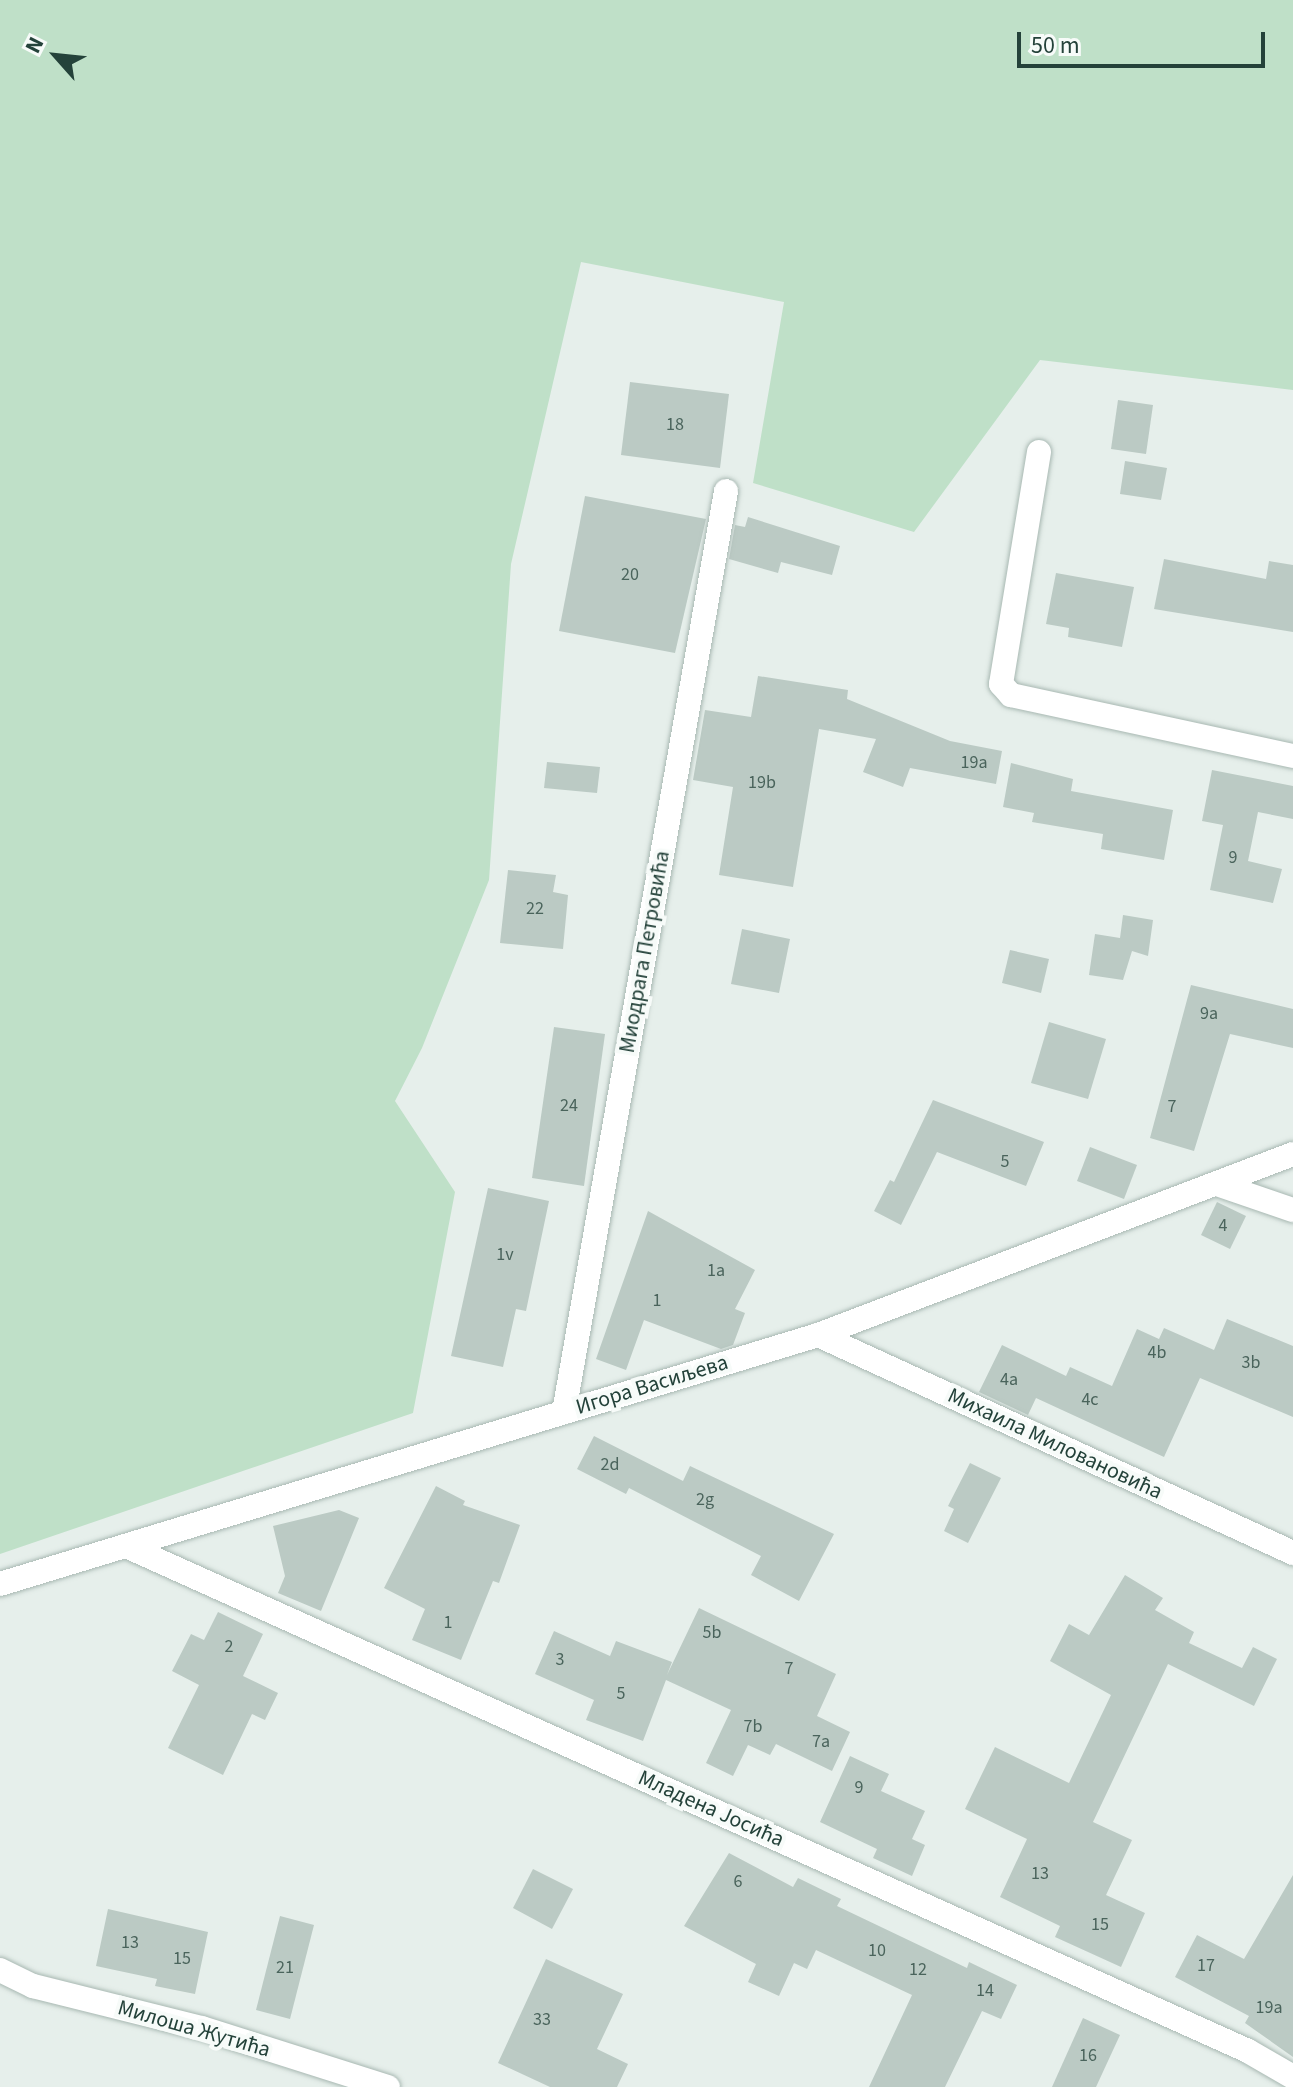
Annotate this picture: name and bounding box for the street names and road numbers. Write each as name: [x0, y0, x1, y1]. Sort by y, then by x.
street label: Миодрага Петровића: [614, 849, 676, 1055]
street label: Игора Васиљева: [573, 1349, 731, 1421]
street label: Михаила Миловановића: [943, 1383, 1167, 1505]
street label: Младена Јосића: [634, 1765, 788, 1853]
street label: Милоша Жутића: [115, 1995, 273, 2063]

